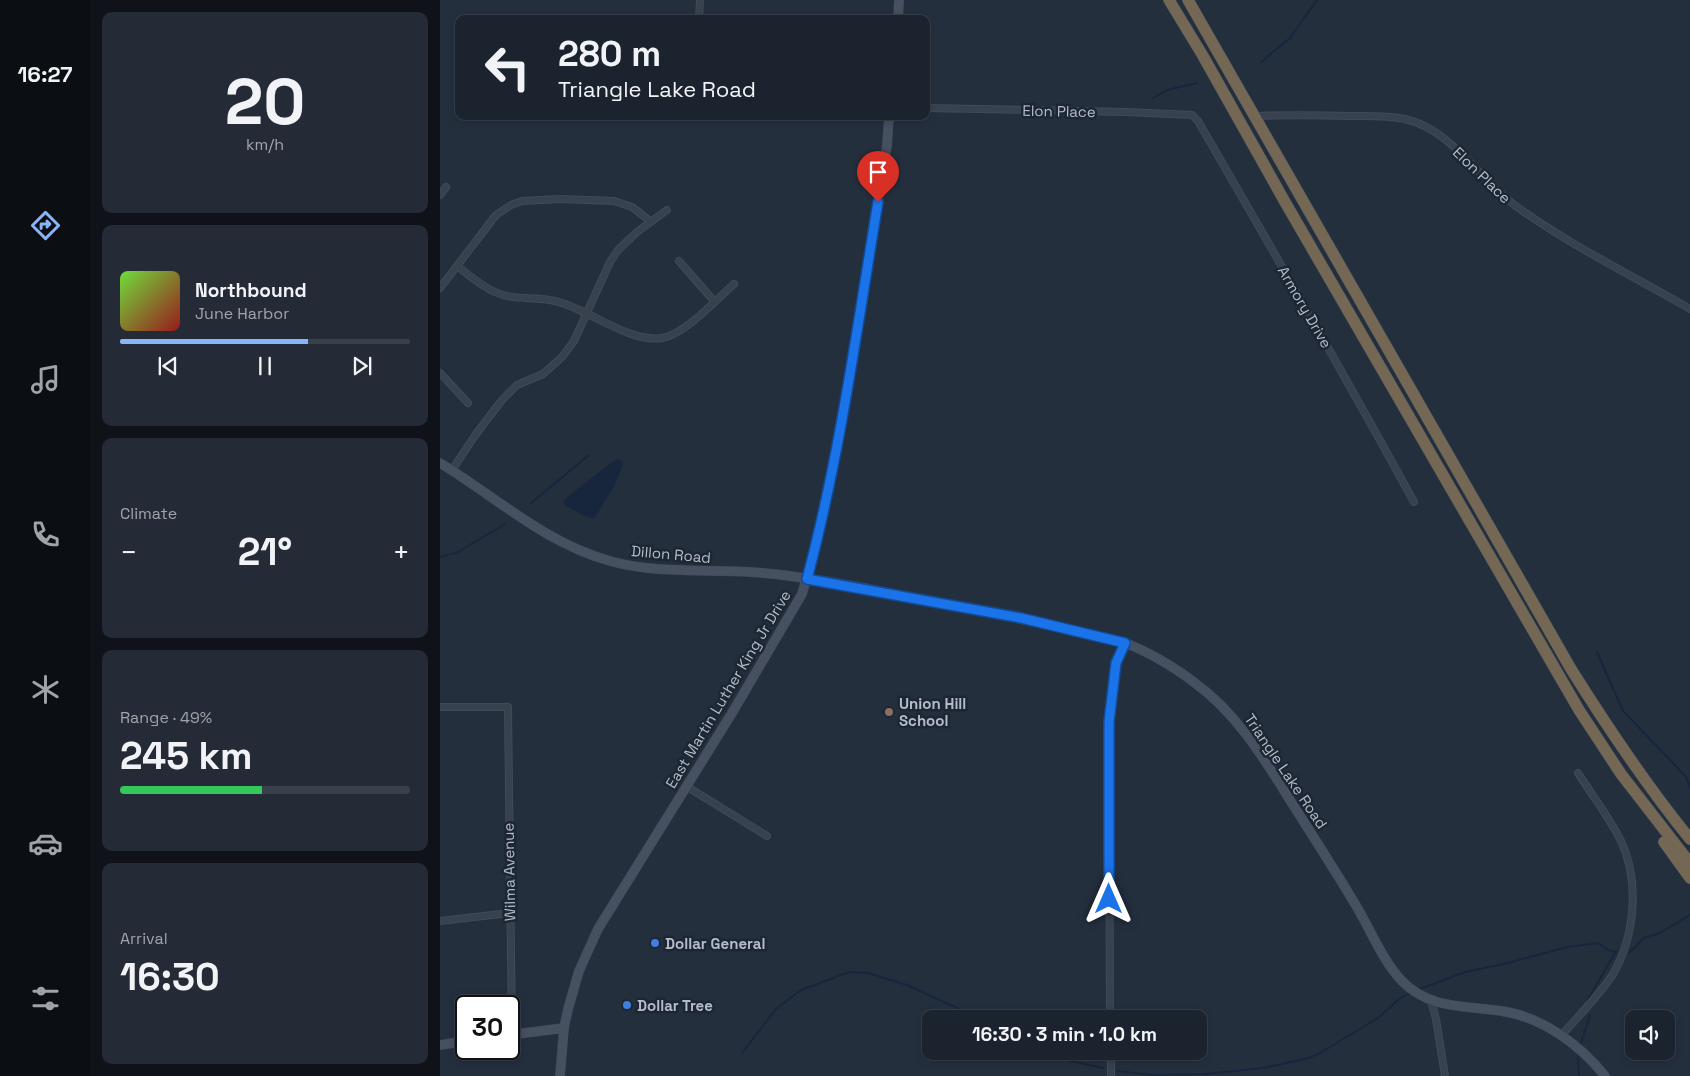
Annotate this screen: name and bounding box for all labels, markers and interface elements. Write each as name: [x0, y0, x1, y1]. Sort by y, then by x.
text: 280 m: [558, 32, 661, 76]
icon: left: [475, 35, 540, 100]
text: 16:27: [17, 60, 73, 88]
text: 20: [225, 60, 305, 143]
text: Triangle Lake Road: [558, 75, 756, 103]
street label: Elon Place: [1022, 101, 1096, 121]
text: km/h: [246, 134, 284, 155]
street label: Elon Place: [1449, 143, 1515, 207]
pin: [857, 151, 899, 202]
icon: arrive: [864, 158, 892, 186]
icon: directions: [28, 208, 63, 243]
street label: Armory Drive: [1274, 262, 1336, 352]
text: Northbound: [195, 278, 307, 303]
text: June Harbor: [195, 303, 289, 324]
icon: previous: [154, 352, 182, 380]
icon: pause: [251, 352, 279, 380]
icon: next: [348, 352, 376, 380]
icon: music: [28, 362, 63, 397]
text: Climate: [120, 503, 177, 524]
icon: phone: [28, 517, 63, 552]
text: 21°: [238, 528, 292, 576]
text: −: [120, 534, 137, 570]
text: +: [393, 534, 410, 570]
street label: Dillon Road: [630, 541, 712, 567]
street label: East Martin Luther King Jr Drive: [661, 586, 795, 791]
icon: climate: [28, 672, 63, 707]
place label: Union Hill School: [899, 694, 966, 730]
marker: Union Hill School: [883, 706, 895, 718]
text: Range · 49%: [120, 707, 212, 728]
street label: Triangle Lake Road: [1240, 710, 1332, 832]
text: 245 km: [120, 732, 252, 780]
street label: Wilma Avenue: [499, 822, 519, 921]
icon: car: [28, 826, 63, 861]
position arrow: [1082, 872, 1134, 924]
text: Arrival: [120, 928, 168, 949]
place label: Dollar General: [665, 934, 765, 953]
marker: Dollar General: [649, 937, 661, 949]
text: 16:30: [120, 953, 220, 1001]
icon: filters: [28, 981, 63, 1016]
speed limit sign: 30: [455, 995, 520, 1060]
place label: Dollar Tree: [637, 996, 713, 1015]
marker: Dollar Tree: [621, 999, 633, 1011]
map controls: [1625, 1010, 1675, 1060]
button: sound: [1625, 1010, 1675, 1060]
text: 16:30 · 3 min · 1.0 km: [972, 1022, 1157, 1047]

